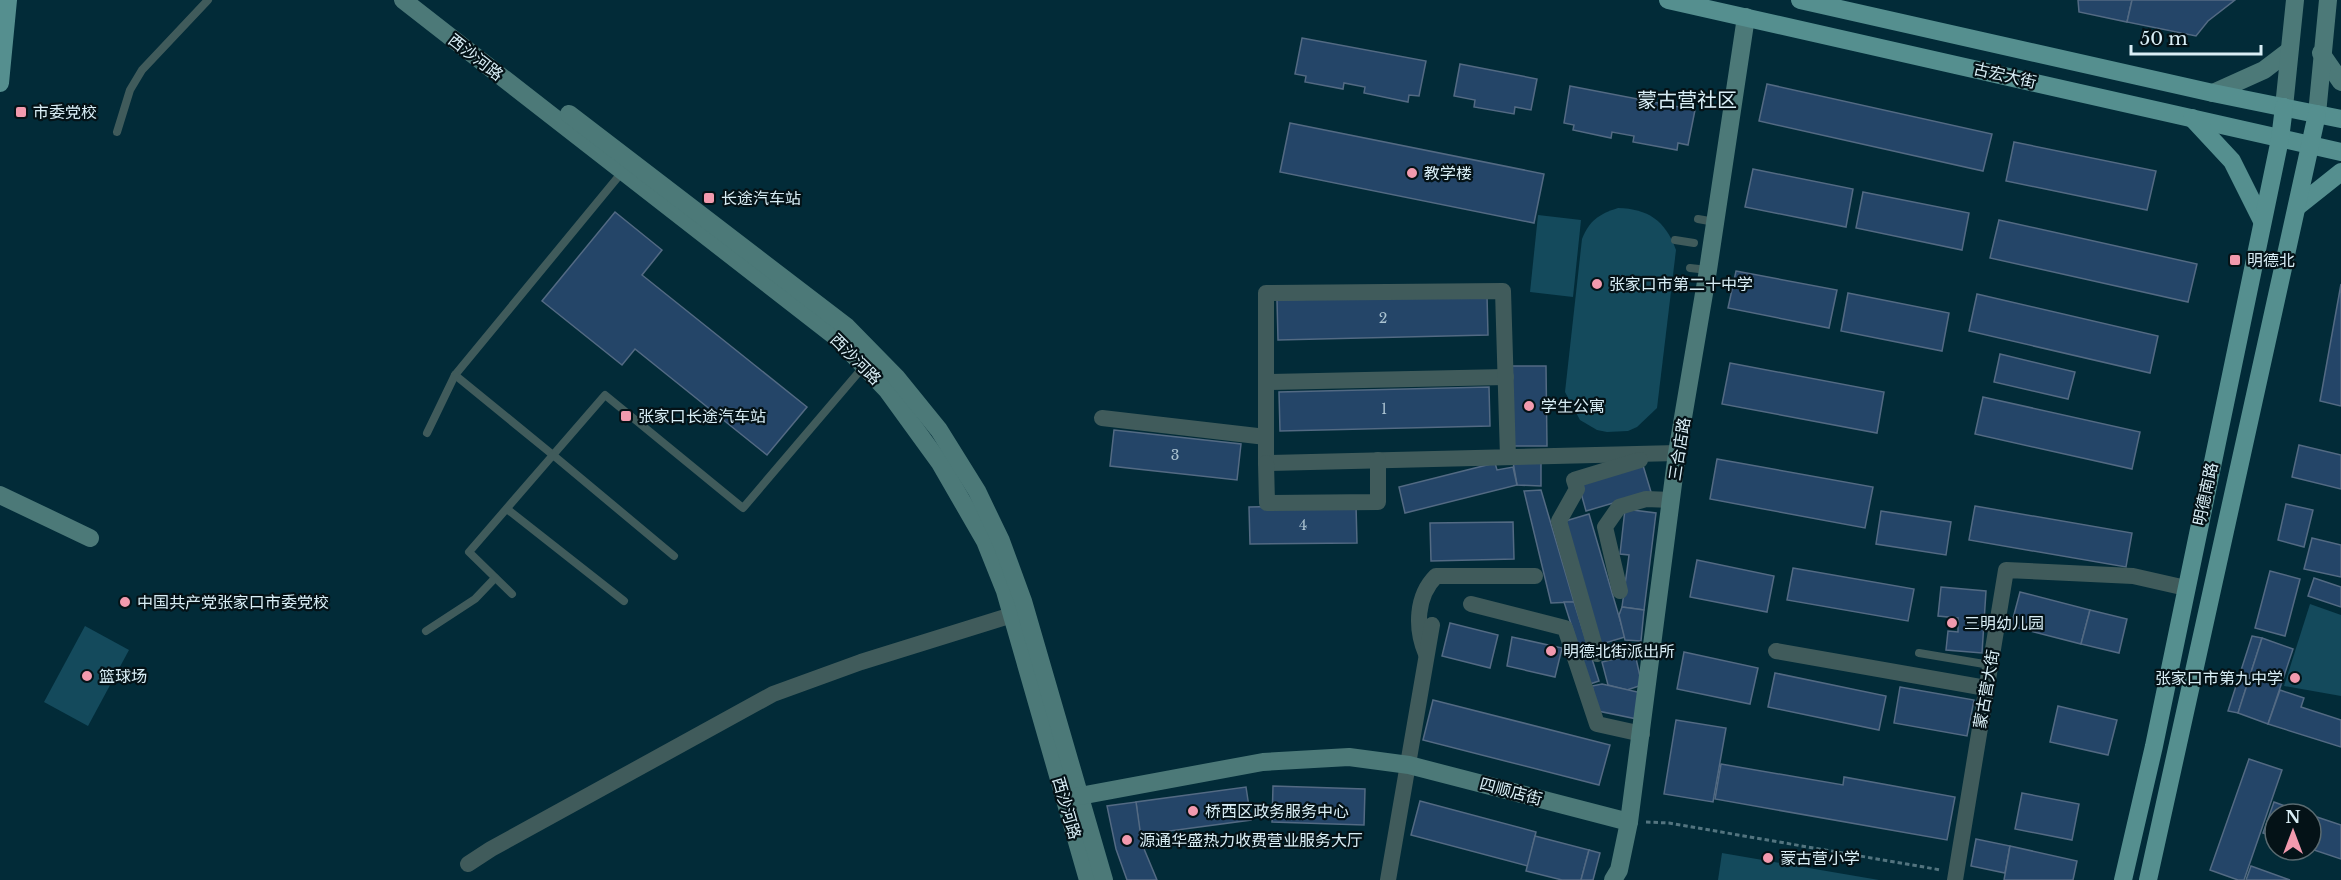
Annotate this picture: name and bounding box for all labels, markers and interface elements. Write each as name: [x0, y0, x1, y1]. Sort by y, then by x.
scale bar: [2131, 18, 2262, 56]
text: 50 m: [2140, 28, 2188, 50]
street label: 西沙河路: [445, 29, 507, 85]
street label: 古宏大街: [1972, 58, 2038, 92]
district label: 蒙古营社区: [1637, 88, 1737, 112]
place label: 市委党校: [33, 102, 97, 122]
marker: 市委党校: [14, 105, 28, 119]
place label: 教学楼: [1424, 163, 1472, 183]
marker: 教学楼: [1405, 166, 1419, 180]
place label: 长途汽车站: [721, 188, 801, 208]
marker: 长途汽车站: [702, 191, 716, 205]
place label: 明德北: [2247, 250, 2295, 270]
marker: 明德北: [2228, 253, 2242, 267]
place label: 张家口市第二十中学: [1609, 274, 1753, 294]
marker: 张家口市第二十中学: [1590, 277, 1604, 291]
house number: 2: [1379, 309, 1387, 327]
street label: 西沙河路: [826, 329, 886, 389]
place label: 学生公寓: [1541, 396, 1605, 416]
marker: 学生公寓: [1522, 399, 1536, 413]
house number: 1: [1381, 400, 1387, 418]
place label: 张家口长途汽车站: [638, 406, 766, 426]
marker: 张家口长途汽车站: [619, 409, 633, 423]
street label: 三合店路: [1664, 416, 1694, 482]
house number: 3: [1171, 446, 1179, 464]
street label: 明德南路: [2189, 461, 2221, 527]
house number: 4: [1299, 516, 1307, 534]
place label: 中国共产党张家口市委党校: [137, 592, 329, 612]
marker: 中国共产党张家口市委党校: [118, 595, 132, 609]
place label: 三明幼儿园: [1964, 613, 2044, 633]
marker: 三明幼儿园: [1945, 616, 1959, 630]
place label: 明德北街派出所: [1563, 641, 1675, 661]
marker: 明德北街派出所: [1544, 644, 1558, 658]
street label: 蒙古营大街: [1969, 648, 2003, 730]
place label: 篮球场: [99, 666, 147, 686]
place label: 张家口市第九中学: [2155, 668, 2283, 688]
marker: 篮球场: [80, 669, 94, 683]
marker: 张家口市第九中学: [2288, 671, 2302, 685]
street label: 四顺店街: [1477, 773, 1545, 809]
street label: 西沙河路: [1049, 774, 1085, 842]
place label: 桥西区政务服务中心: [1205, 801, 1349, 821]
north arrow: [2263, 802, 2323, 862]
marker: 桥西区政务服务中心: [1186, 804, 1200, 818]
text: N: [2285, 807, 2301, 827]
place label: 源通华盛热力收费营业服务大厅: [1139, 830, 1363, 850]
marker: 源通华盛热力收费营业服务大厅: [1120, 833, 1134, 847]
place label: 蒙古营小学: [1780, 848, 1860, 868]
marker: 蒙古营小学: [1761, 851, 1775, 865]

